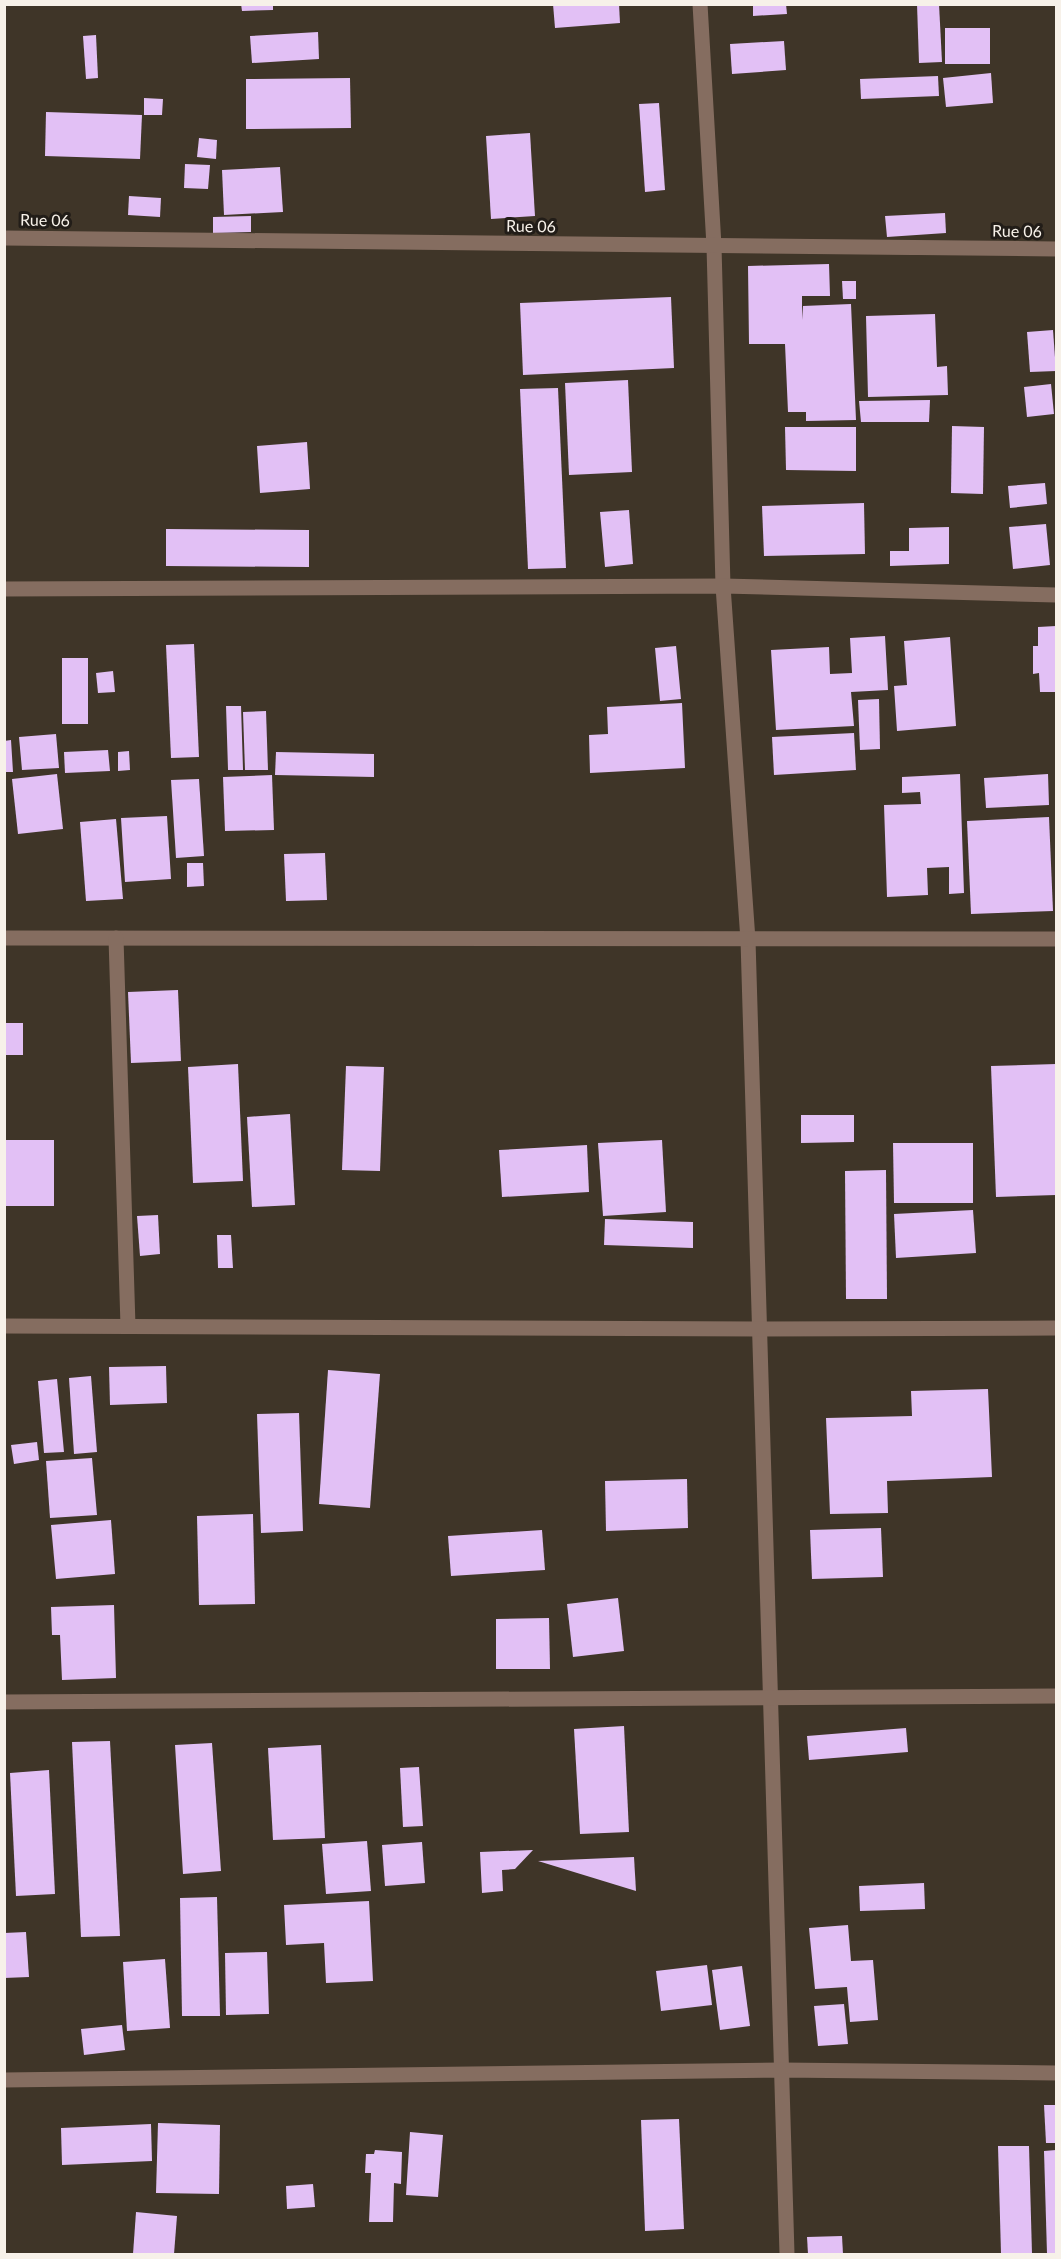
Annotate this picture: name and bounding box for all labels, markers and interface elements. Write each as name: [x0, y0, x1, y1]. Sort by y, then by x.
street label: Rue 06: [20, 210, 70, 229]
street label: Rue 06: [506, 216, 556, 235]
street label: Rue 06: [992, 221, 1042, 240]

